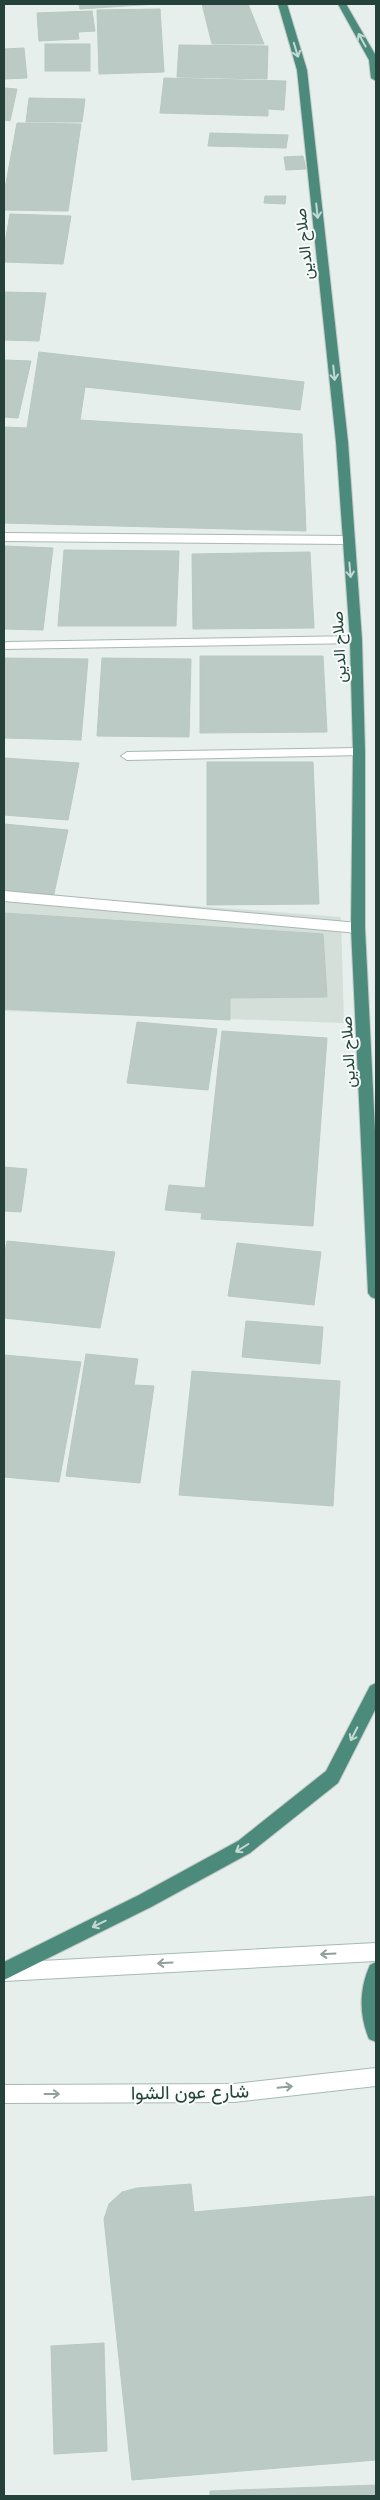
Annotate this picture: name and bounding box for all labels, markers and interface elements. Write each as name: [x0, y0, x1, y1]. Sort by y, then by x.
one-way arrow: [357, 33, 367, 47]
one-way arrow: [292, 42, 302, 58]
one-way arrow: [312, 203, 322, 219]
street label: صلاح الدين: [289, 207, 319, 281]
one-way arrow: [329, 365, 339, 381]
one-way arrow: [346, 561, 355, 577]
street label: صلاح الدين: [326, 610, 352, 684]
street label: صلاح الدين: [335, 1015, 361, 1089]
one-way arrow: [349, 1726, 358, 1741]
one-way arrow: [235, 1842, 249, 1853]
one-way arrow: [91, 1919, 106, 1929]
one-way arrow: [320, 1950, 336, 1959]
one-way arrow: [158, 1959, 174, 1968]
street label: شارع عون الشوا: [131, 2077, 249, 2107]
one-way arrow: [276, 2082, 292, 2092]
one-way arrow: [44, 2089, 60, 2098]

